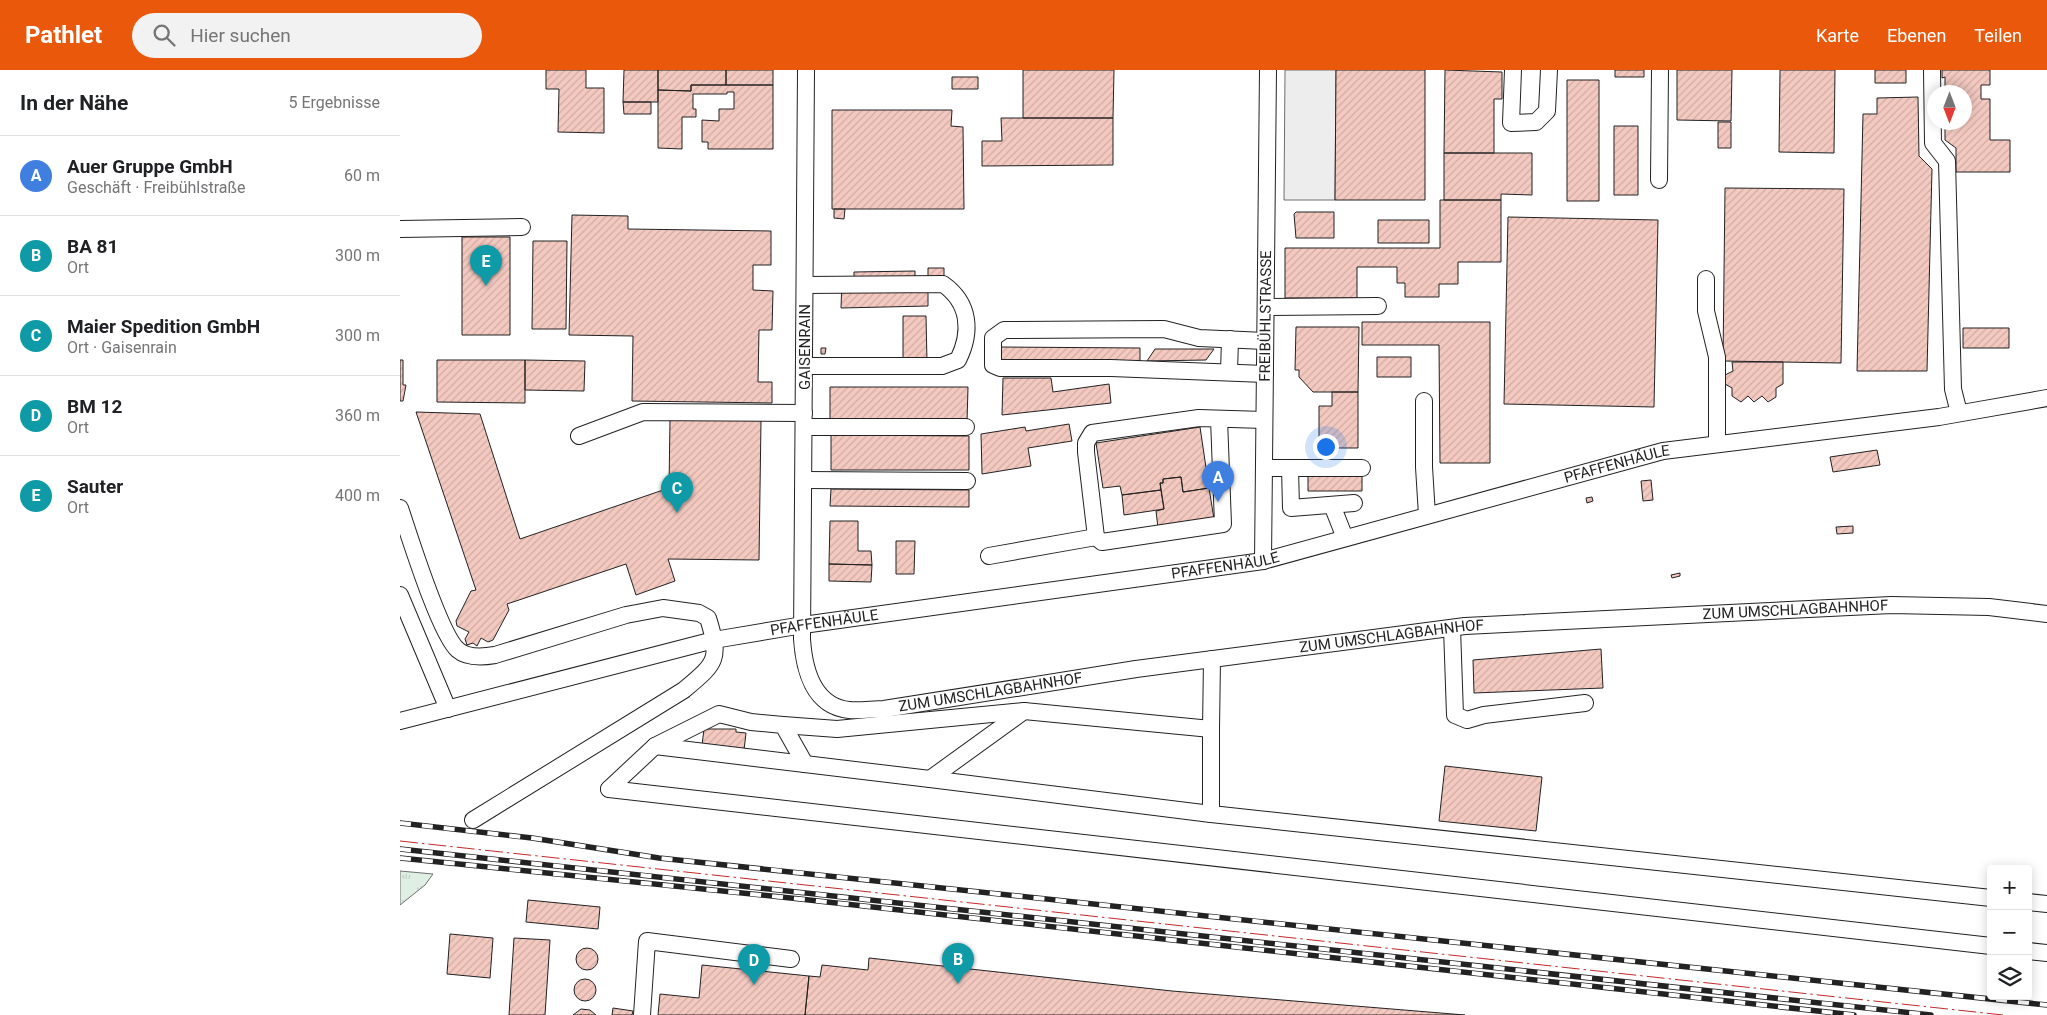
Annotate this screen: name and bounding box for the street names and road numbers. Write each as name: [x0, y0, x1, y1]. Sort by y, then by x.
street label: FREIBÜHLSTRASSE: [1256, 250, 1275, 382]
street label: GAISENRAIN: [796, 304, 814, 390]
street label: PFAFFENHÄULE: [1562, 441, 1671, 487]
street label: PFAFFENHÄULE: [1170, 548, 1282, 583]
street label: ZUM UMSCHLAGBAHNHOF: [1702, 596, 1889, 623]
street label: PFAFFENHÄULE: [769, 606, 880, 639]
street label: ZUM UMSCHLAGBAHNHOF: [1298, 616, 1484, 657]
street label: ZUM UMSCHLAGBAHNHOF: [897, 669, 1084, 716]

